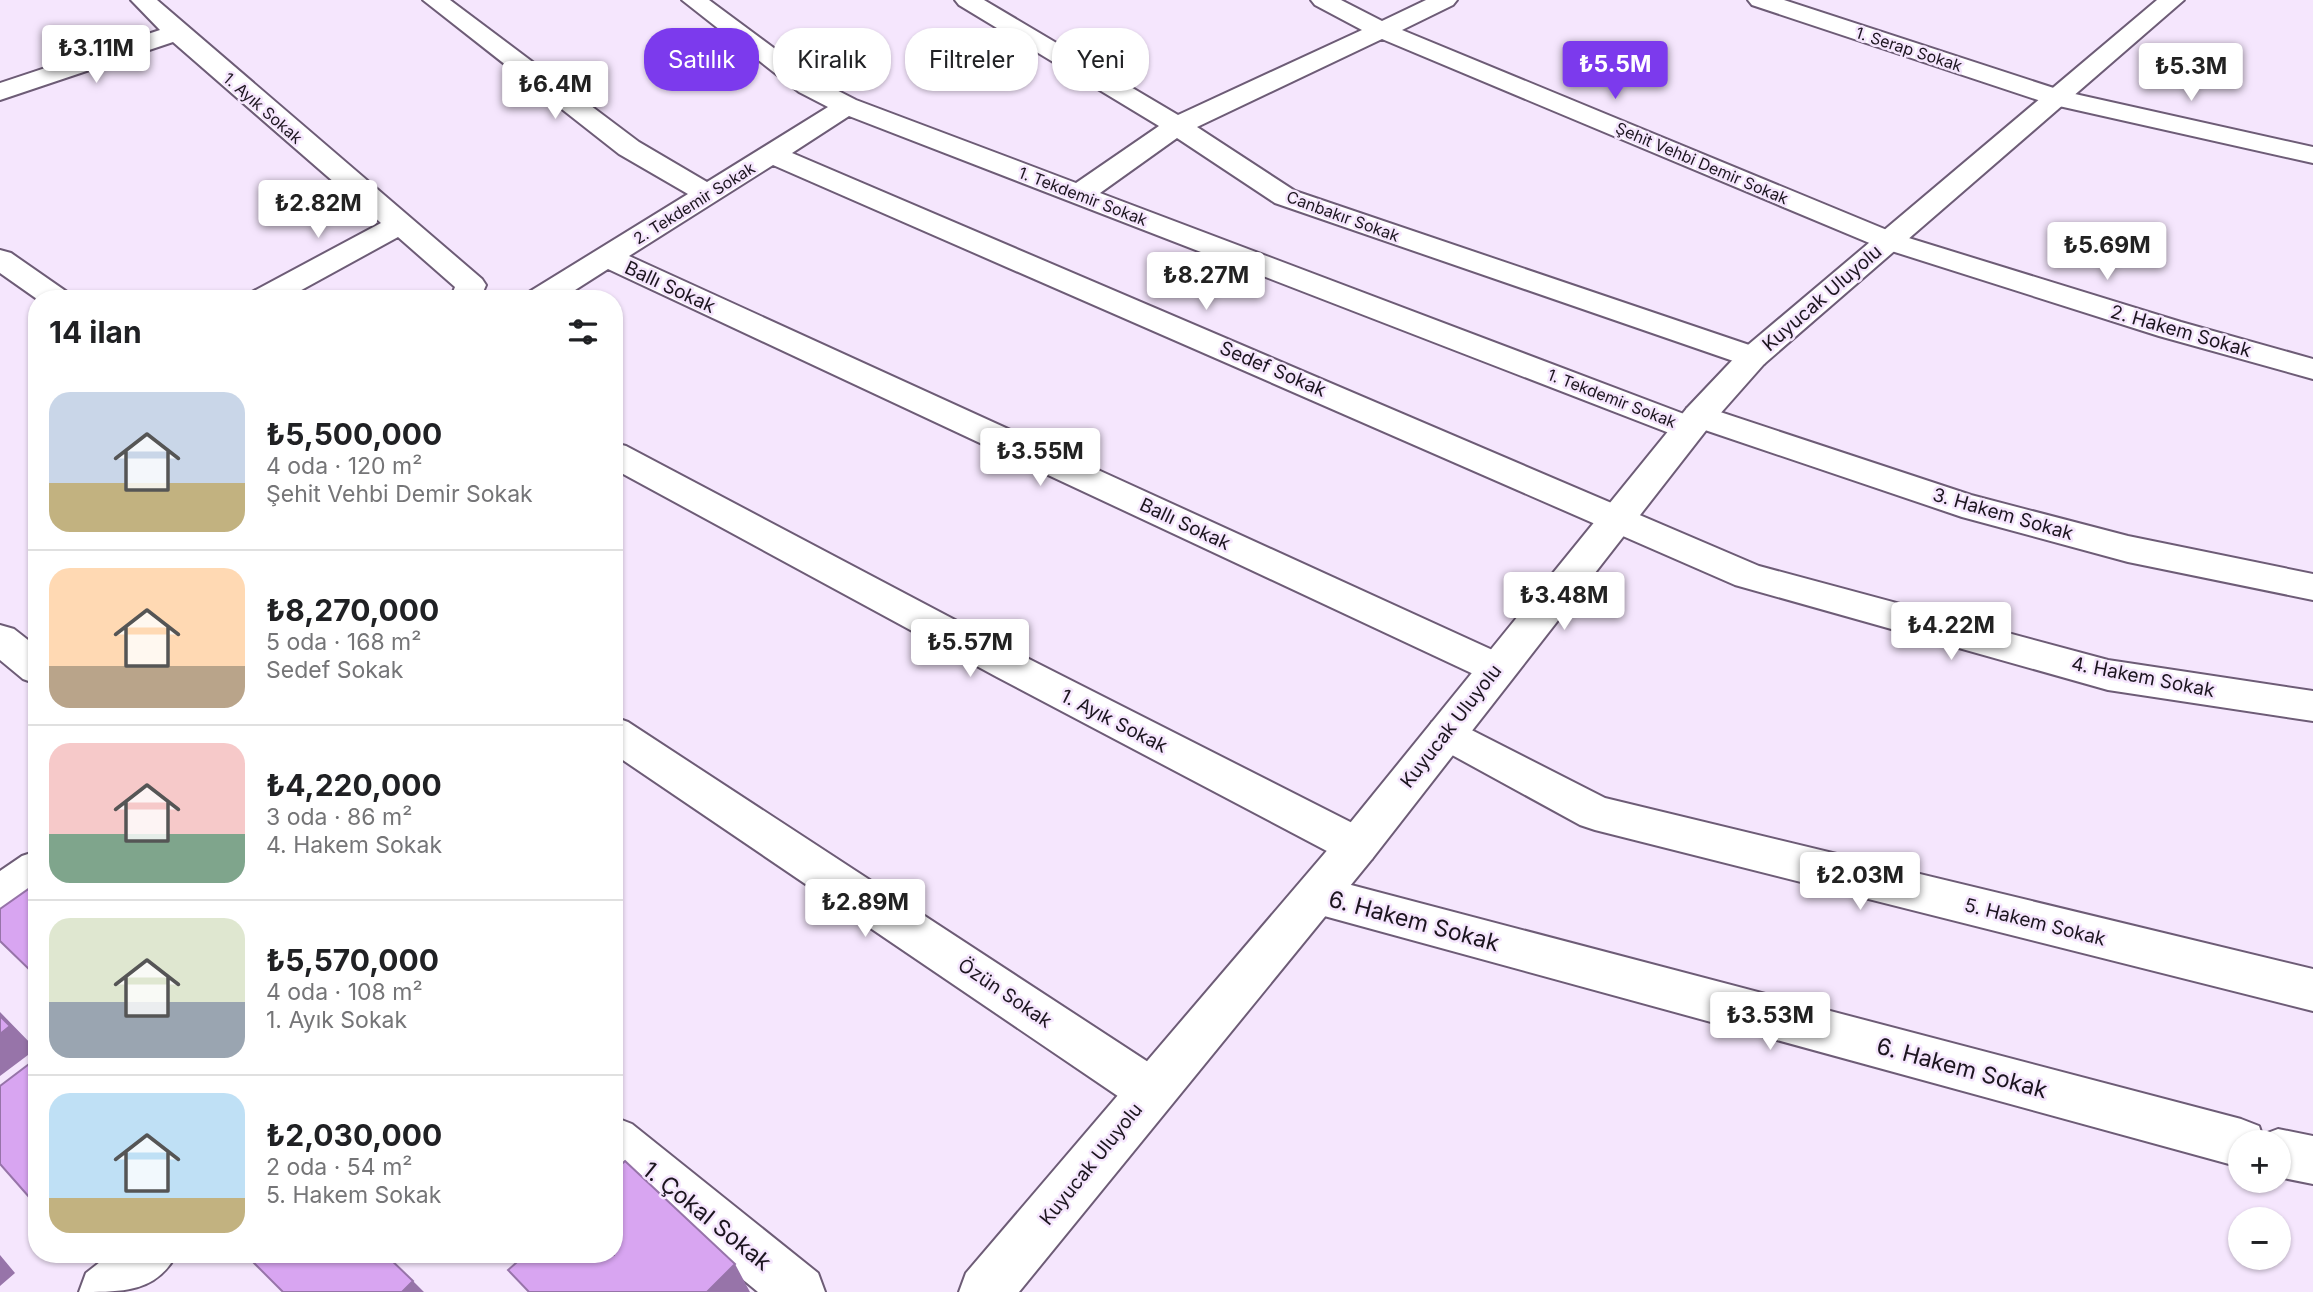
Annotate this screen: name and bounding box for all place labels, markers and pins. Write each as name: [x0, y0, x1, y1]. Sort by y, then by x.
pin: ₺3.11M: [39, 25, 153, 85]
pin: ₺5.5M: [1566, 42, 1664, 101]
pin: ₺5.3M: [2142, 43, 2240, 103]
pin: ₺6.4M: [506, 61, 604, 121]
pin: ₺2.82M: [261, 180, 375, 240]
pin: ₺5.69M: [2050, 222, 2164, 282]
pin: ₺8.27M: [1149, 252, 1263, 312]
pin: ₺3.55M: [983, 428, 1097, 488]
pin: ₺3.48M: [1507, 572, 1621, 632]
pin: ₺4.22M: [1894, 602, 2008, 662]
pin: ₺5.57M: [913, 620, 1027, 679]
pin: ₺2.03M: [1803, 852, 1917, 912]
pin: ₺2.89M: [808, 880, 922, 939]
pin: ₺3.53M: [1713, 992, 1827, 1052]

